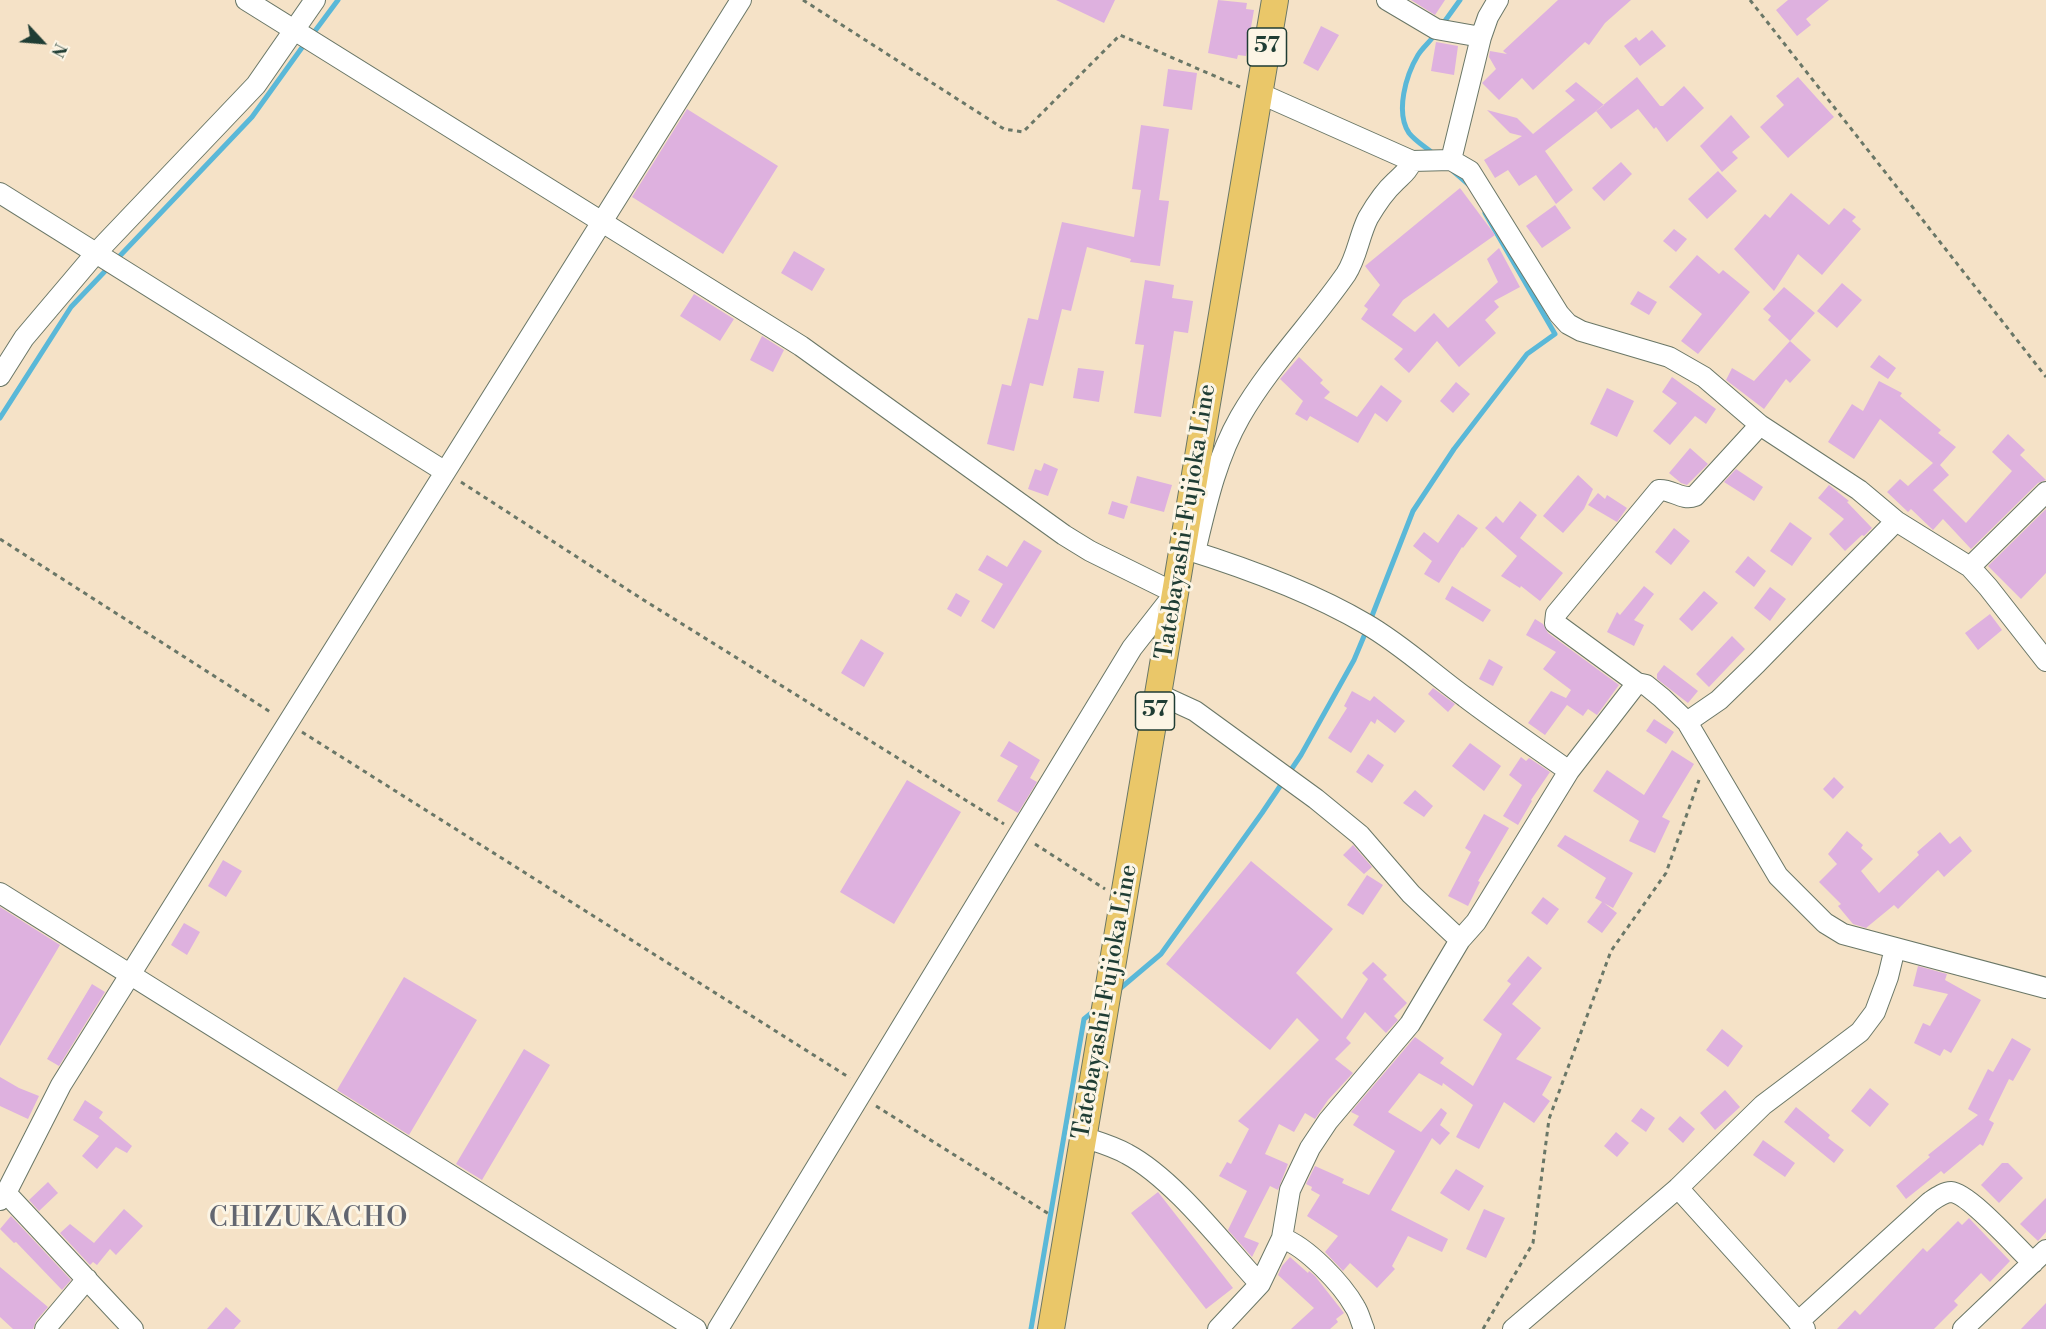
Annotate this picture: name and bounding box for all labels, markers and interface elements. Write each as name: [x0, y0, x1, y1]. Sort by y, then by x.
north arrow: [12, 12, 72, 72]
road number: 57: [1248, 28, 1286, 66]
text: N: [46, 40, 70, 60]
street label: Tatebayashi-Fujioka Line: [1151, 382, 1223, 662]
road number: 57: [1136, 692, 1174, 730]
street label: Tatebayashi-Fujioka Line: [1068, 862, 1144, 1142]
district label: CHIZUKACHO: [209, 1204, 409, 1236]

